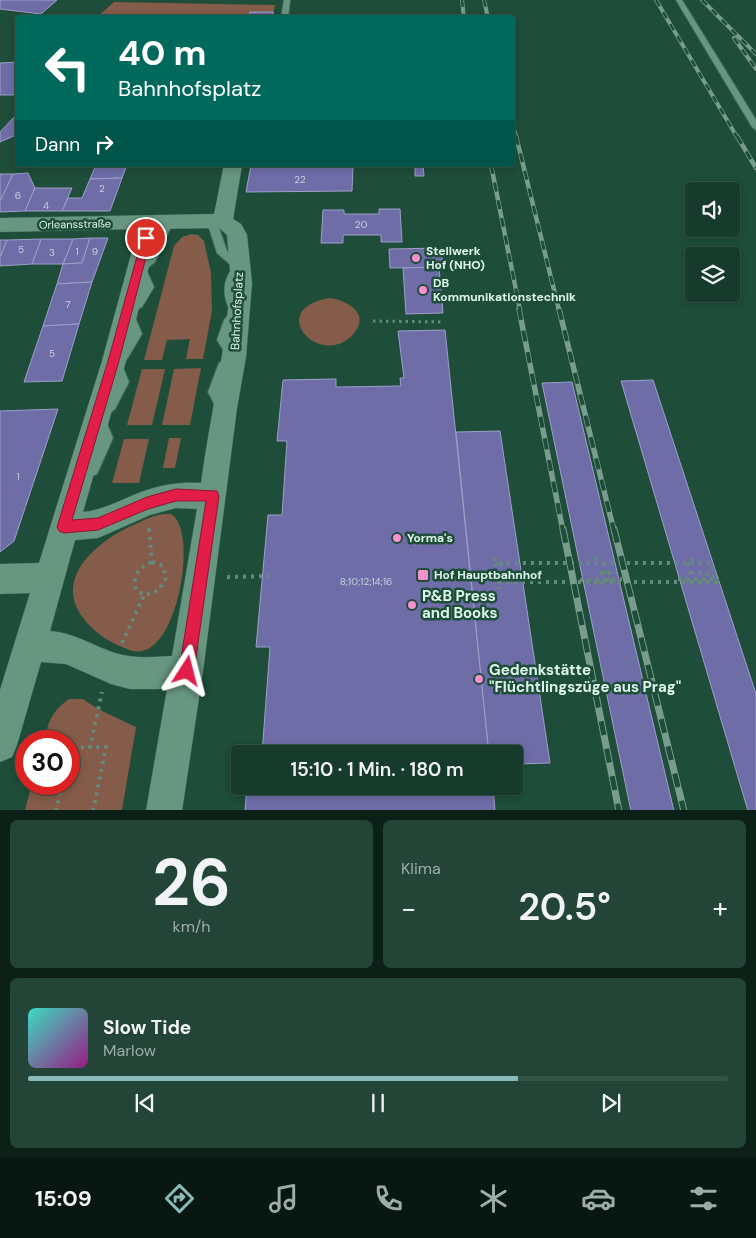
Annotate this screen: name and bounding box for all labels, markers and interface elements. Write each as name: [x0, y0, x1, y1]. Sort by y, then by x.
text: 40 m: [118, 30, 207, 76]
icon: left: [35, 35, 100, 100]
text: Bahnhofsplatz: [118, 74, 261, 103]
icon: right: [90, 130, 118, 158]
text: Dann: [35, 132, 80, 157]
house number: 22: [294, 173, 306, 186]
house number: 2: [99, 182, 105, 195]
map controls: [685, 182, 740, 302]
button: sound: [685, 182, 740, 237]
house number: 6: [15, 189, 21, 202]
house number: 4: [43, 199, 49, 212]
street label: Orleansstraße: [39, 216, 111, 232]
pin: [125, 217, 167, 259]
house number: 20: [355, 218, 367, 231]
icon: arrive: [132, 224, 160, 252]
house number: 5: [18, 243, 24, 256]
place label: Stellwerk Hof (NHO): [426, 243, 485, 273]
house number: 1: [75, 245, 79, 258]
house number: 9: [92, 245, 98, 258]
house number: 3: [49, 246, 55, 259]
button: layers: [685, 247, 740, 302]
marker: Stellwerk Hof (NHO): [410, 252, 422, 264]
street label: Bahnhofsplatz: [227, 272, 247, 350]
place label: DB Kommunikationstechnik: [433, 275, 576, 305]
marker: DB Kommunikationstechnik: [417, 284, 429, 296]
house number: 7: [65, 298, 71, 311]
house number: 5: [49, 347, 55, 360]
house number: 1: [16, 470, 20, 483]
place label: Yorma's: [407, 530, 453, 546]
marker: Yorma's: [391, 532, 403, 544]
place label: Hof Hauptbahnhof: [434, 567, 542, 583]
marker: Hof Hauptbahnhof: [416, 568, 430, 582]
house number: 8;10;12;14;16: [340, 575, 392, 588]
place label: P&B Press and Books: [422, 586, 498, 623]
marker: P&B Press and Books: [406, 599, 418, 611]
position arrow: [160, 644, 212, 696]
place label: Gedenkstätte "Flüchtlingszüge aus Prag": [489, 660, 681, 697]
marker: Gedenkstätte "Flüchtlingszüge aus Prag": [473, 673, 485, 685]
speed limit sign: 30: [15, 730, 80, 795]
text: 15:10 · 1 Min. · 180 m: [290, 757, 464, 782]
text: 26: [152, 841, 231, 925]
text: Klima: [401, 858, 441, 879]
text: 20.5°: [518, 882, 611, 932]
text: −: [401, 890, 416, 927]
text: +: [713, 890, 728, 927]
text: km/h: [173, 916, 210, 937]
text: Slow Tide: [103, 1015, 191, 1040]
text: Marlow: [103, 1040, 156, 1061]
icon: previous: [131, 1089, 159, 1117]
icon: pause: [364, 1089, 392, 1117]
icon: next: [597, 1089, 625, 1117]
icon: directions: [162, 1181, 197, 1216]
icon: music: [266, 1181, 301, 1216]
icon: phone: [371, 1181, 406, 1216]
icon: climate: [476, 1181, 511, 1216]
icon: car: [581, 1181, 616, 1216]
icon: filters: [686, 1181, 721, 1216]
text: 15:09: [35, 1184, 92, 1213]

